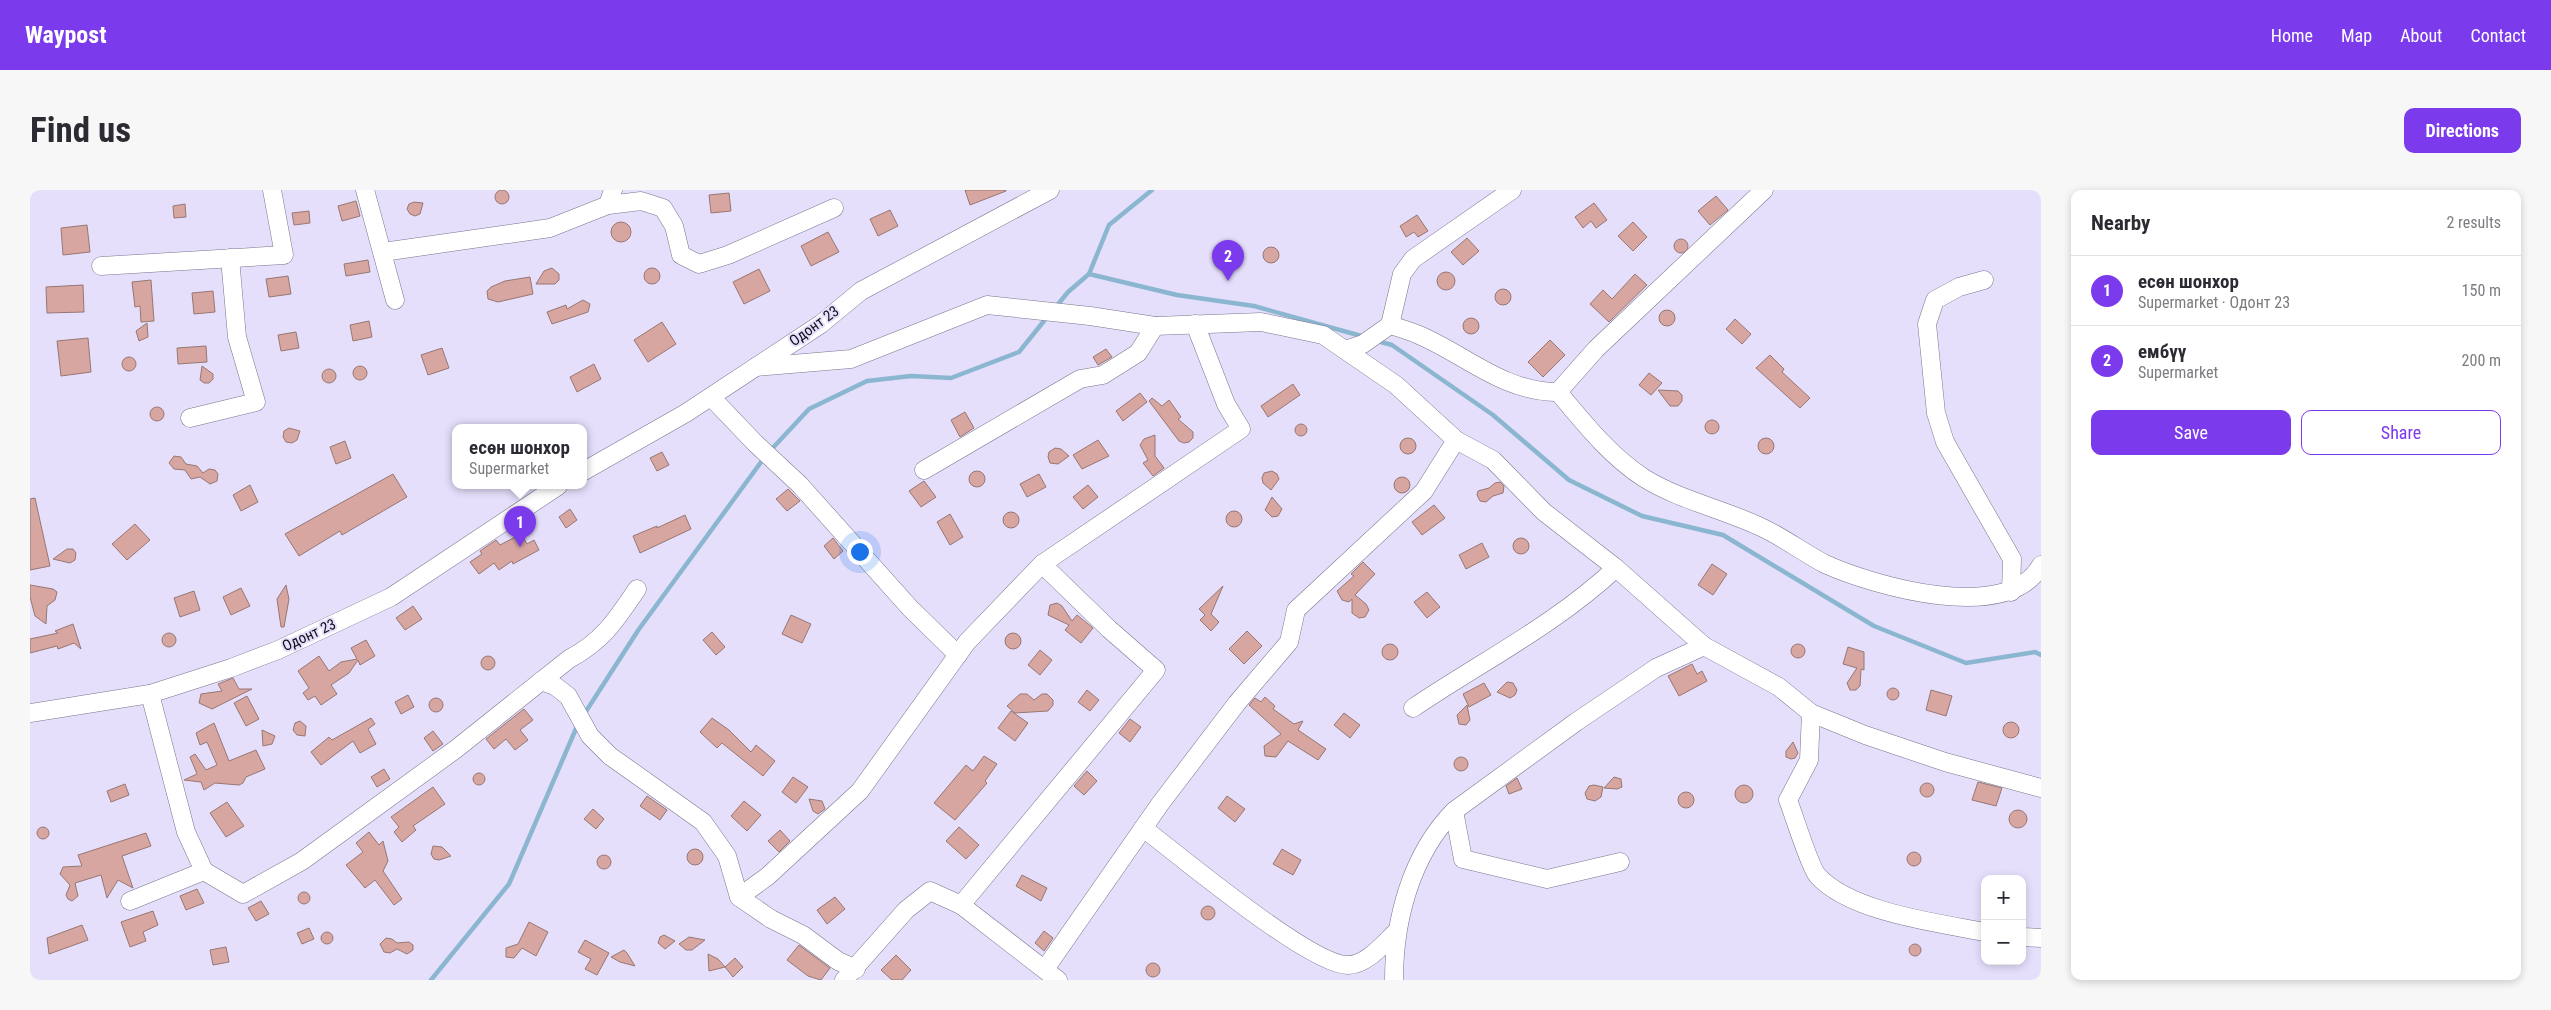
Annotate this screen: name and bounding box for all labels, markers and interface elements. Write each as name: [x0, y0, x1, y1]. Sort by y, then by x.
text: Waypost: [25, 21, 107, 49]
text: Home: [2271, 25, 2313, 46]
text: Map: [2341, 25, 2372, 46]
text: About: [2400, 25, 2442, 46]
text: Contact: [2470, 25, 2526, 46]
button: Directions: [2404, 108, 2521, 153]
text: Find us: [30, 110, 131, 151]
text: Nearby: [2091, 211, 2150, 235]
text: 2 results: [2446, 213, 2501, 232]
pin: 2: [1212, 240, 1244, 281]
text: есөн шонхор: [2138, 270, 2239, 293]
text: 1: [2103, 281, 2111, 300]
text: 150 m: [2462, 281, 2501, 300]
text: Supermarket · Одонт 23: [2138, 293, 2290, 312]
street label: Одонт 23: [786, 302, 842, 350]
text: ембүү: [2138, 340, 2186, 363]
text: 2: [2103, 351, 2111, 370]
text: 200 m: [2462, 351, 2501, 370]
text: Supermarket: [2138, 363, 2218, 382]
button: Save: [2091, 410, 2291, 455]
button: Share: [2301, 410, 2501, 455]
popup: [452, 424, 587, 489]
text: есөн шонхор: [469, 436, 570, 459]
text: Supermarket: [469, 459, 549, 478]
pin: 1: [504, 506, 536, 547]
your location: [847, 539, 873, 565]
street label: Одонт 23: [279, 615, 339, 655]
map controls: [1981, 875, 2026, 965]
button: +: [1981, 875, 2026, 920]
button: −: [1981, 920, 2026, 965]

